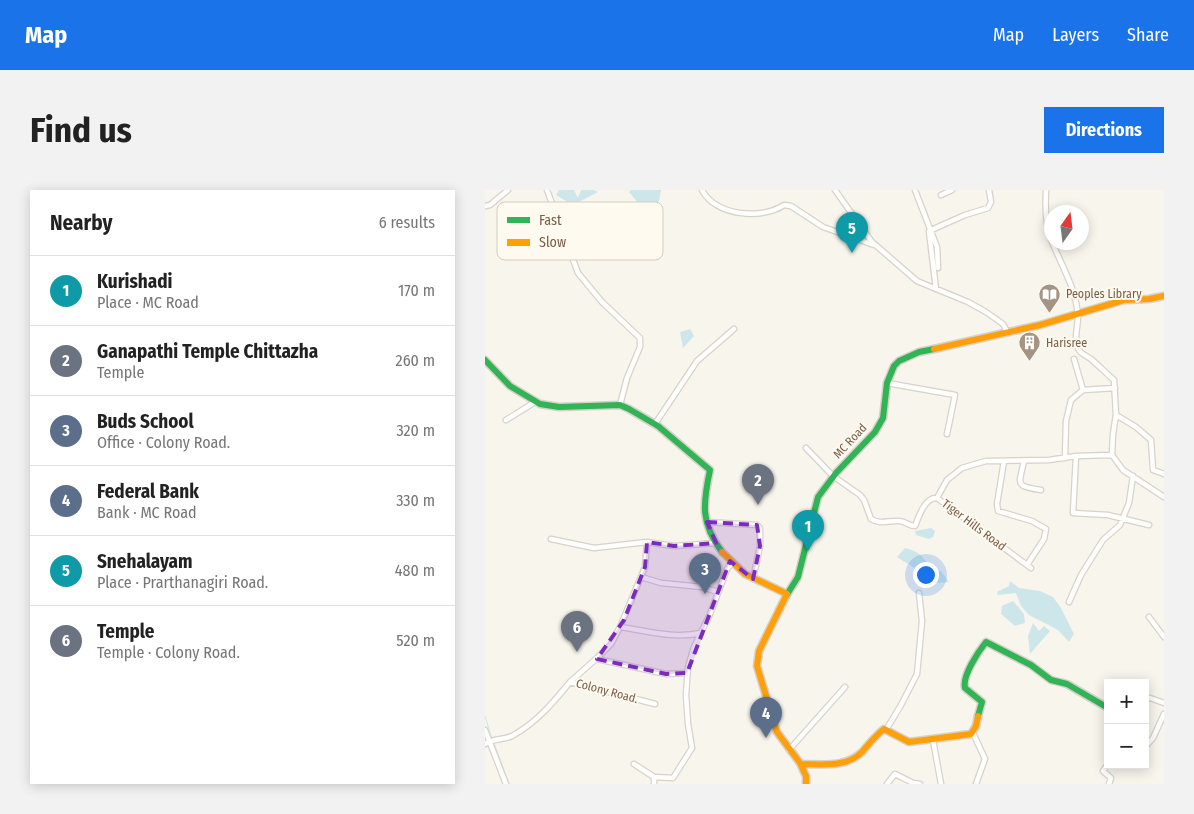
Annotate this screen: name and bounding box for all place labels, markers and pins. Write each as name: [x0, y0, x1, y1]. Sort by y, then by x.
pin: 5: [836, 212, 868, 253]
library icon: Peoples Library: [1038, 282, 1062, 313]
place label: Peoples Library: [1066, 287, 1142, 301]
building icon: Harisree: [1018, 331, 1042, 362]
place label: Harisree: [1046, 336, 1087, 350]
pin: 2: [742, 464, 774, 505]
pin: 1: [792, 510, 824, 551]
pin: 3: [689, 553, 721, 594]
pin: 6: [561, 611, 593, 652]
pin: 4: [750, 697, 782, 738]

